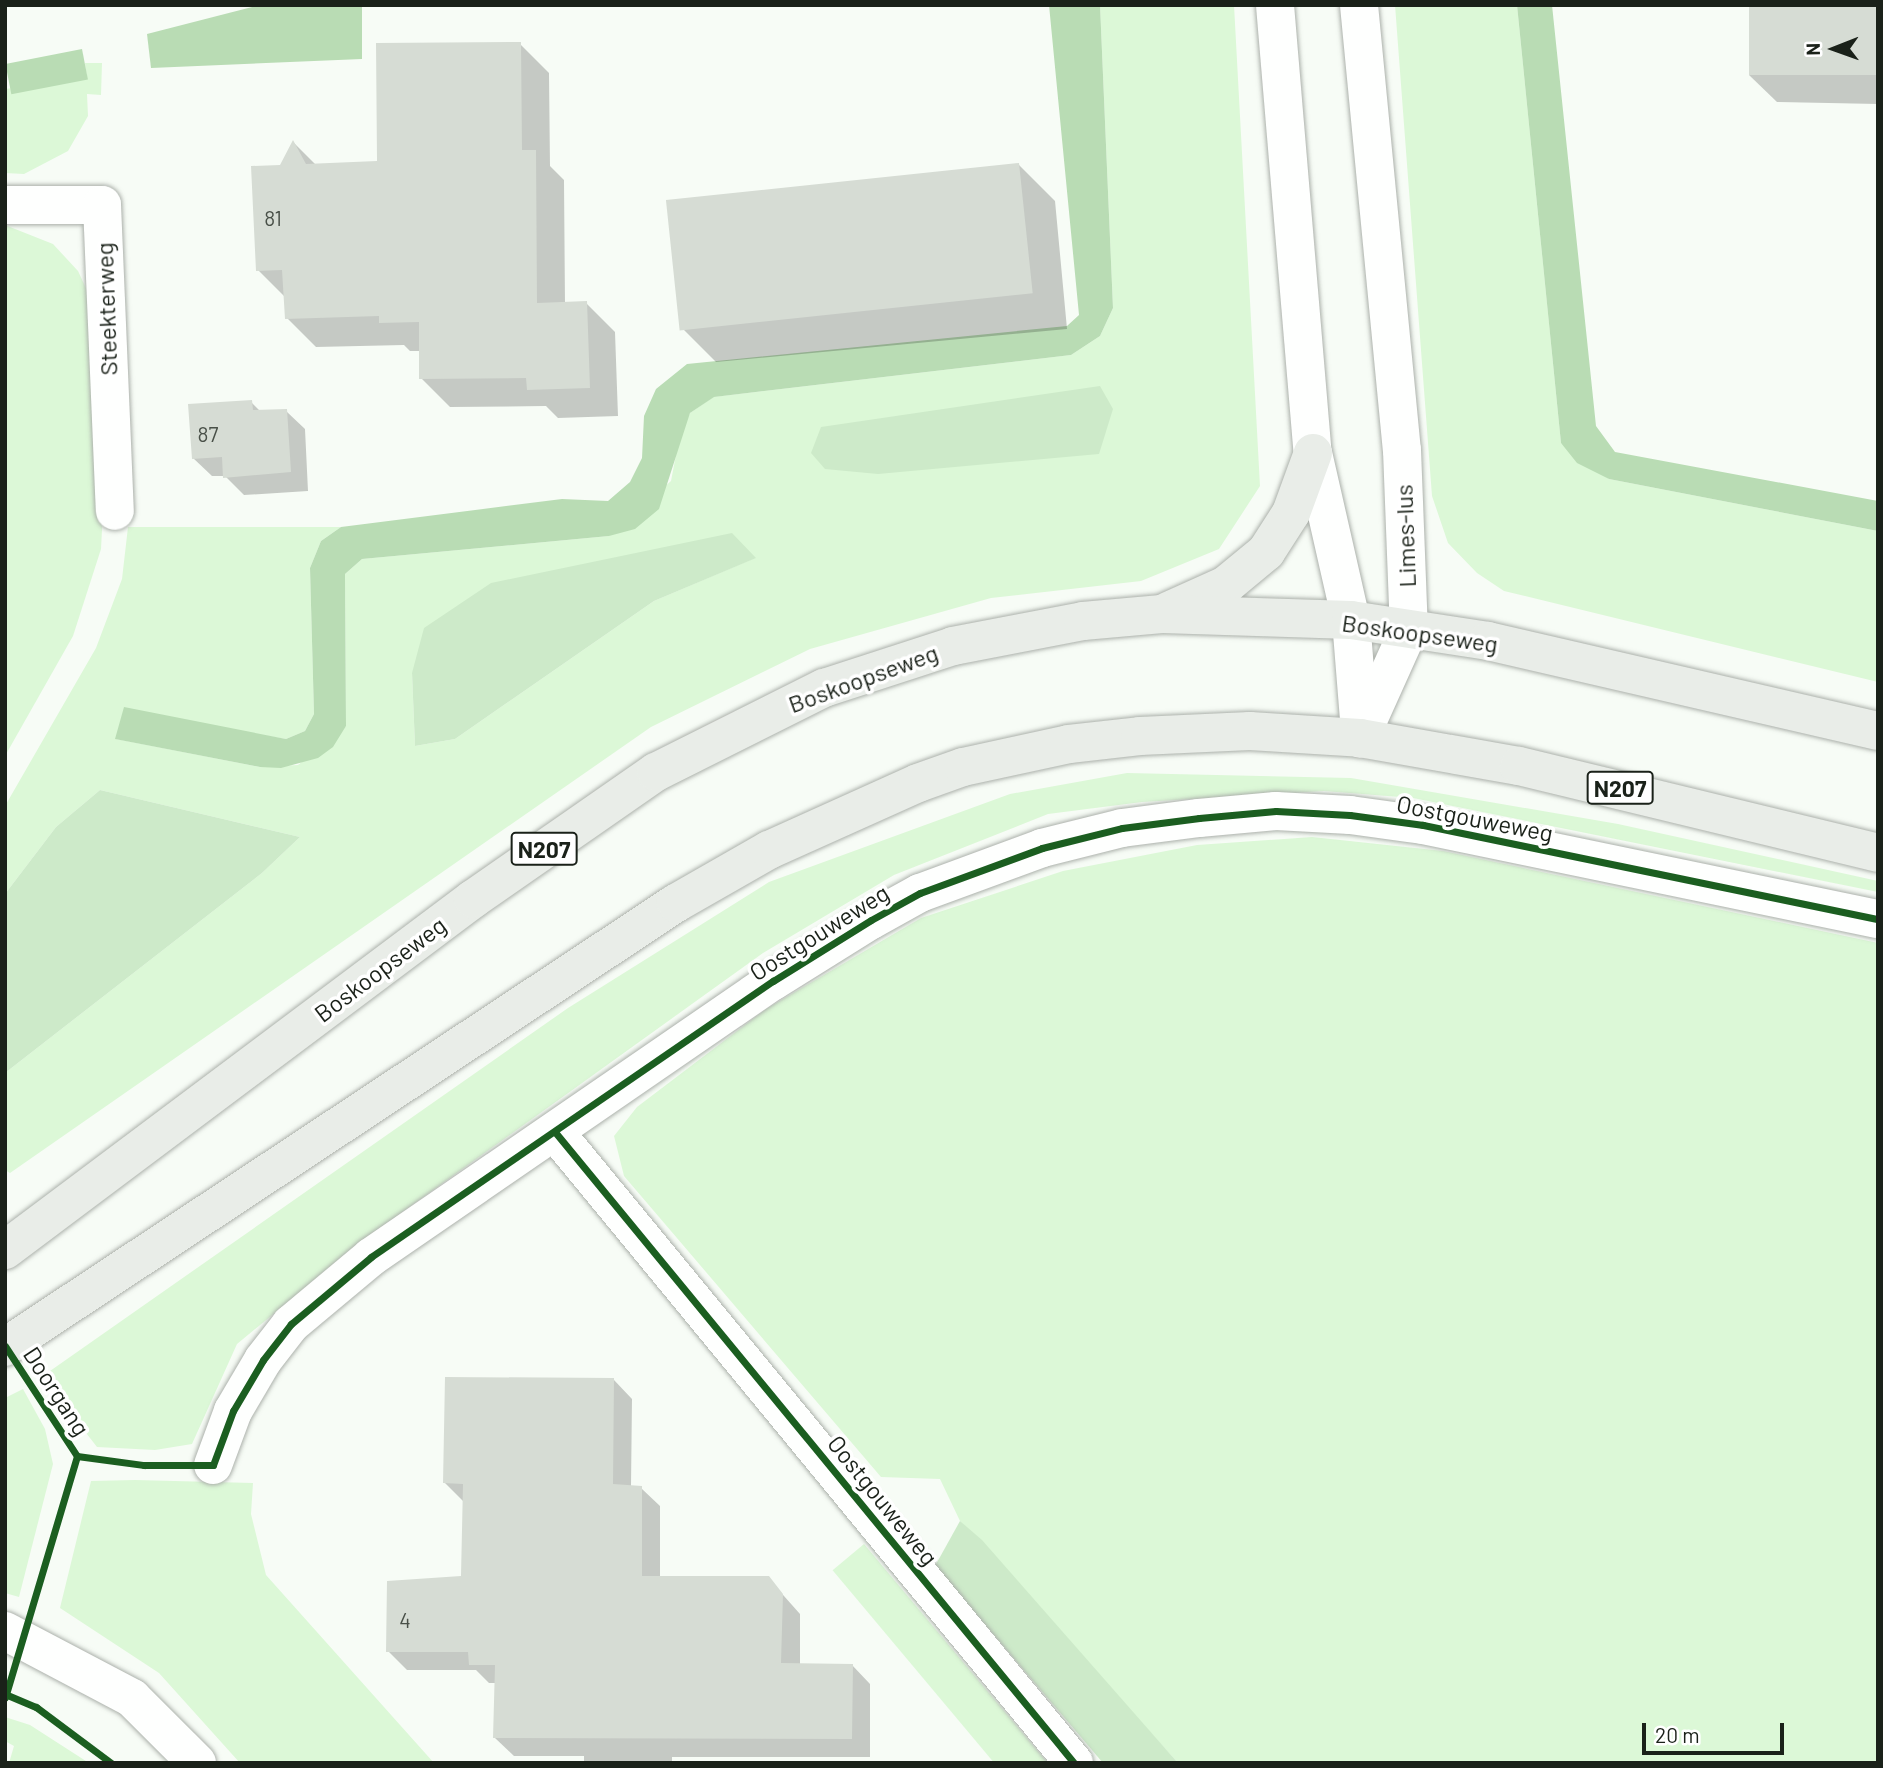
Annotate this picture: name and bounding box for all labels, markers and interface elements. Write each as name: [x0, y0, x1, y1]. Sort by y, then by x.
north arrow: [1799, 14, 1869, 84]
text: N: [1801, 43, 1824, 56]
house number: 81: [264, 205, 282, 231]
street label: Steekterweg: [89, 242, 123, 376]
house number: 87: [198, 421, 218, 447]
street label: Limes-lus: [1389, 484, 1421, 588]
street label: Boskoopseweg: [1340, 608, 1500, 658]
street label: Boskoopseweg: [784, 638, 942, 718]
road number: N207: [1585, 768, 1655, 808]
street label: Oostgouweweg: [1394, 789, 1556, 847]
road number: N207: [509, 830, 579, 869]
street label: Oostgouweweg: [744, 878, 894, 986]
street label: Boskoopseweg: [309, 910, 451, 1028]
street label: Doorgang: [18, 1341, 96, 1441]
street label: Oostgouweweg: [822, 1429, 944, 1571]
house number: 4: [399, 1607, 411, 1633]
scale bar: [1645, 1708, 1787, 1752]
text: 20 m: [1655, 1722, 1700, 1747]

